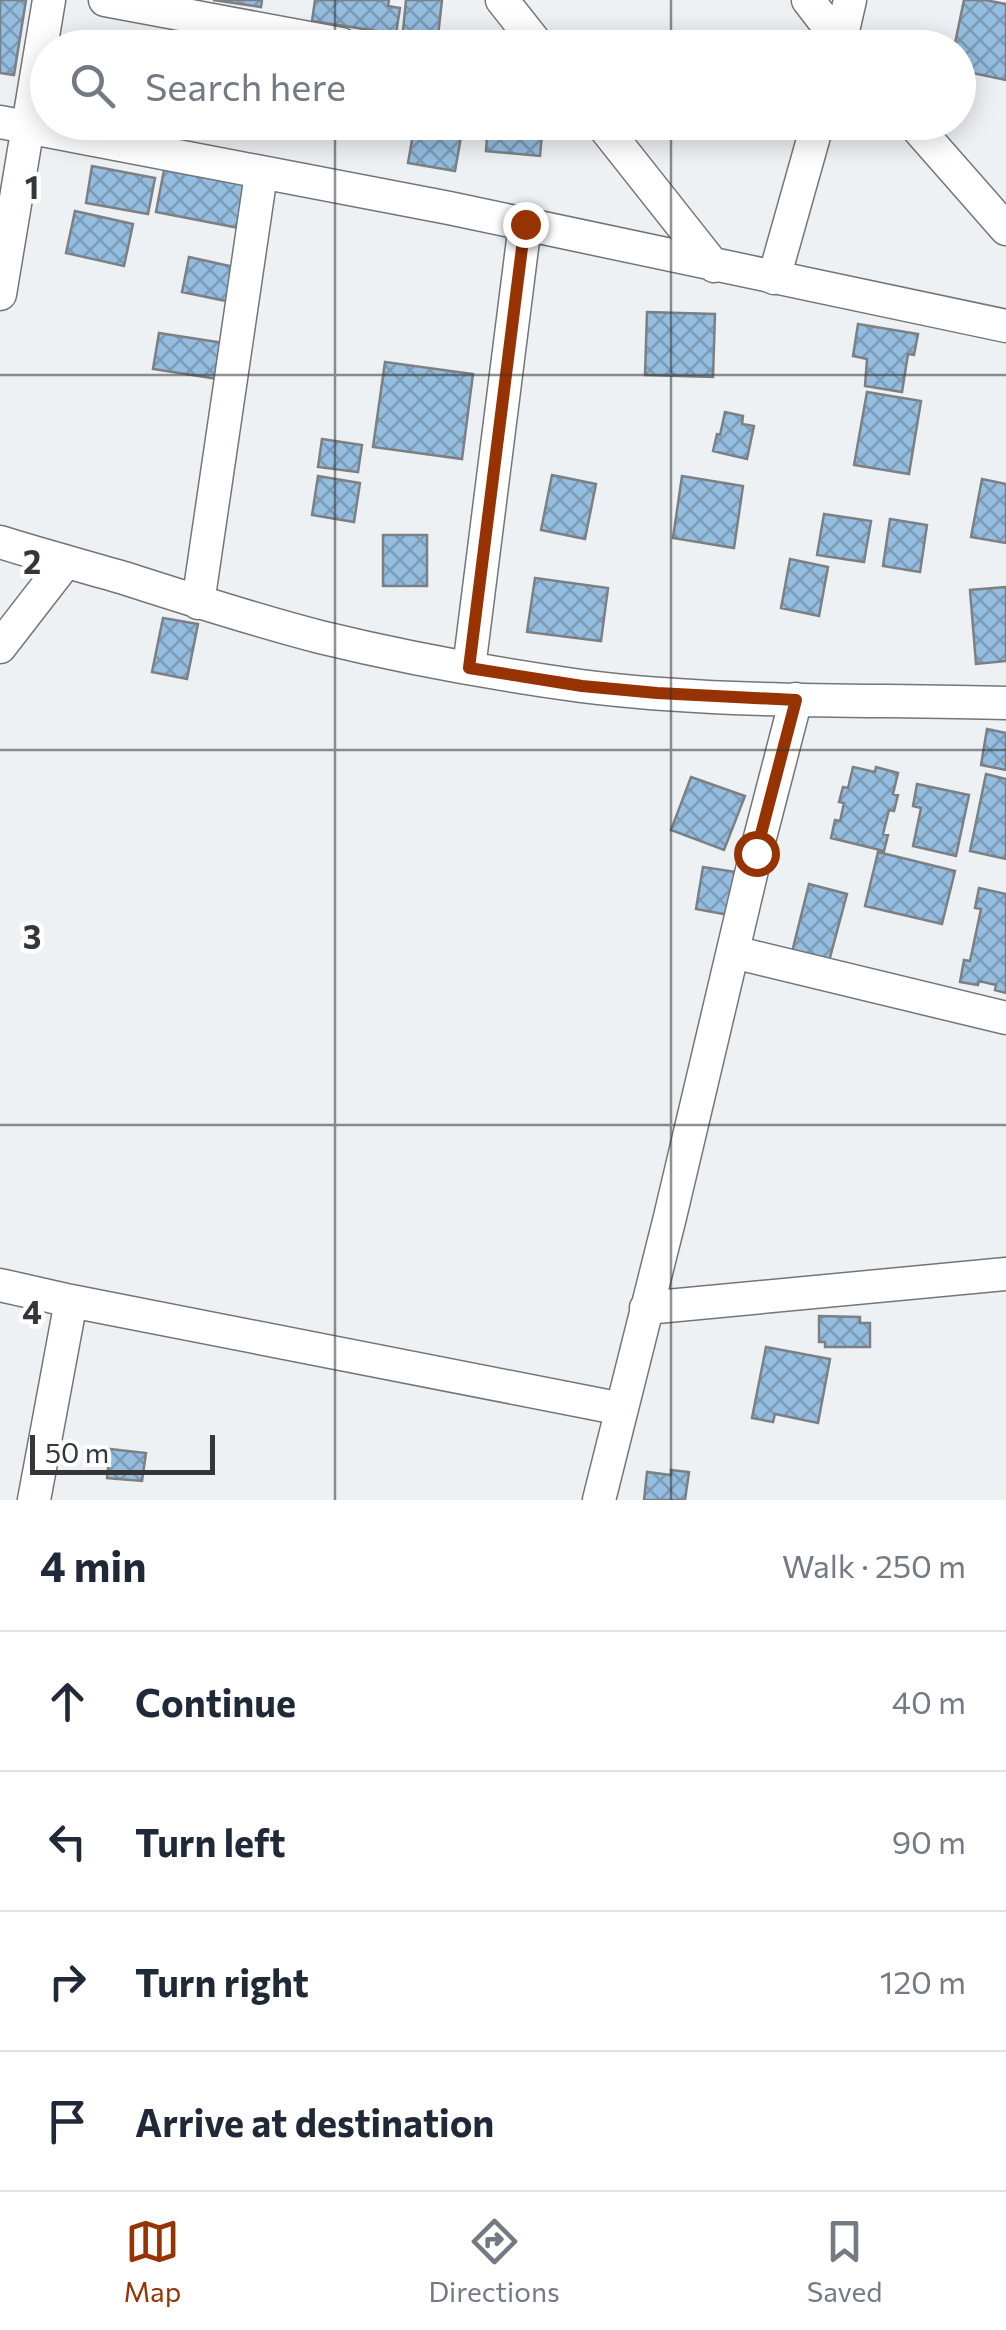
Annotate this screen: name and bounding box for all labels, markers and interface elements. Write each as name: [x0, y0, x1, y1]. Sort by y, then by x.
search box: [30, 30, 976, 140]
icon: search: [65, 58, 120, 113]
text: Search here: [145, 62, 346, 109]
text: 1: [25, 166, 39, 206]
route end: [503, 202, 549, 248]
text: 2: [23, 541, 41, 581]
route start: [734, 831, 780, 877]
text: 3: [23, 916, 41, 956]
text: 4: [22, 1291, 42, 1331]
scale bar: [30, 1430, 215, 1474]
text: 50 m: [45, 1435, 109, 1469]
text: 4 min: [40, 1539, 146, 1591]
text: Walk · 250 m: [782, 1545, 966, 1585]
icon: ahead: [40, 1674, 95, 1729]
text: Continue: [135, 1678, 296, 1725]
text: 40 m: [892, 1681, 966, 1721]
icon: left: [40, 1814, 95, 1869]
text: Turn left: [135, 1818, 286, 1865]
text: 90 m: [892, 1821, 966, 1861]
icon: right: [40, 1954, 95, 2009]
text: Turn right: [135, 1958, 309, 2005]
text: 120 m: [880, 1961, 966, 2001]
icon: arrive: [40, 2094, 95, 2149]
text: Arrive at destination: [135, 2098, 494, 2145]
tab: Map: [124, 2214, 181, 2308]
tab: Directions: [428, 2214, 560, 2308]
tab: Saved: [807, 2214, 882, 2308]

